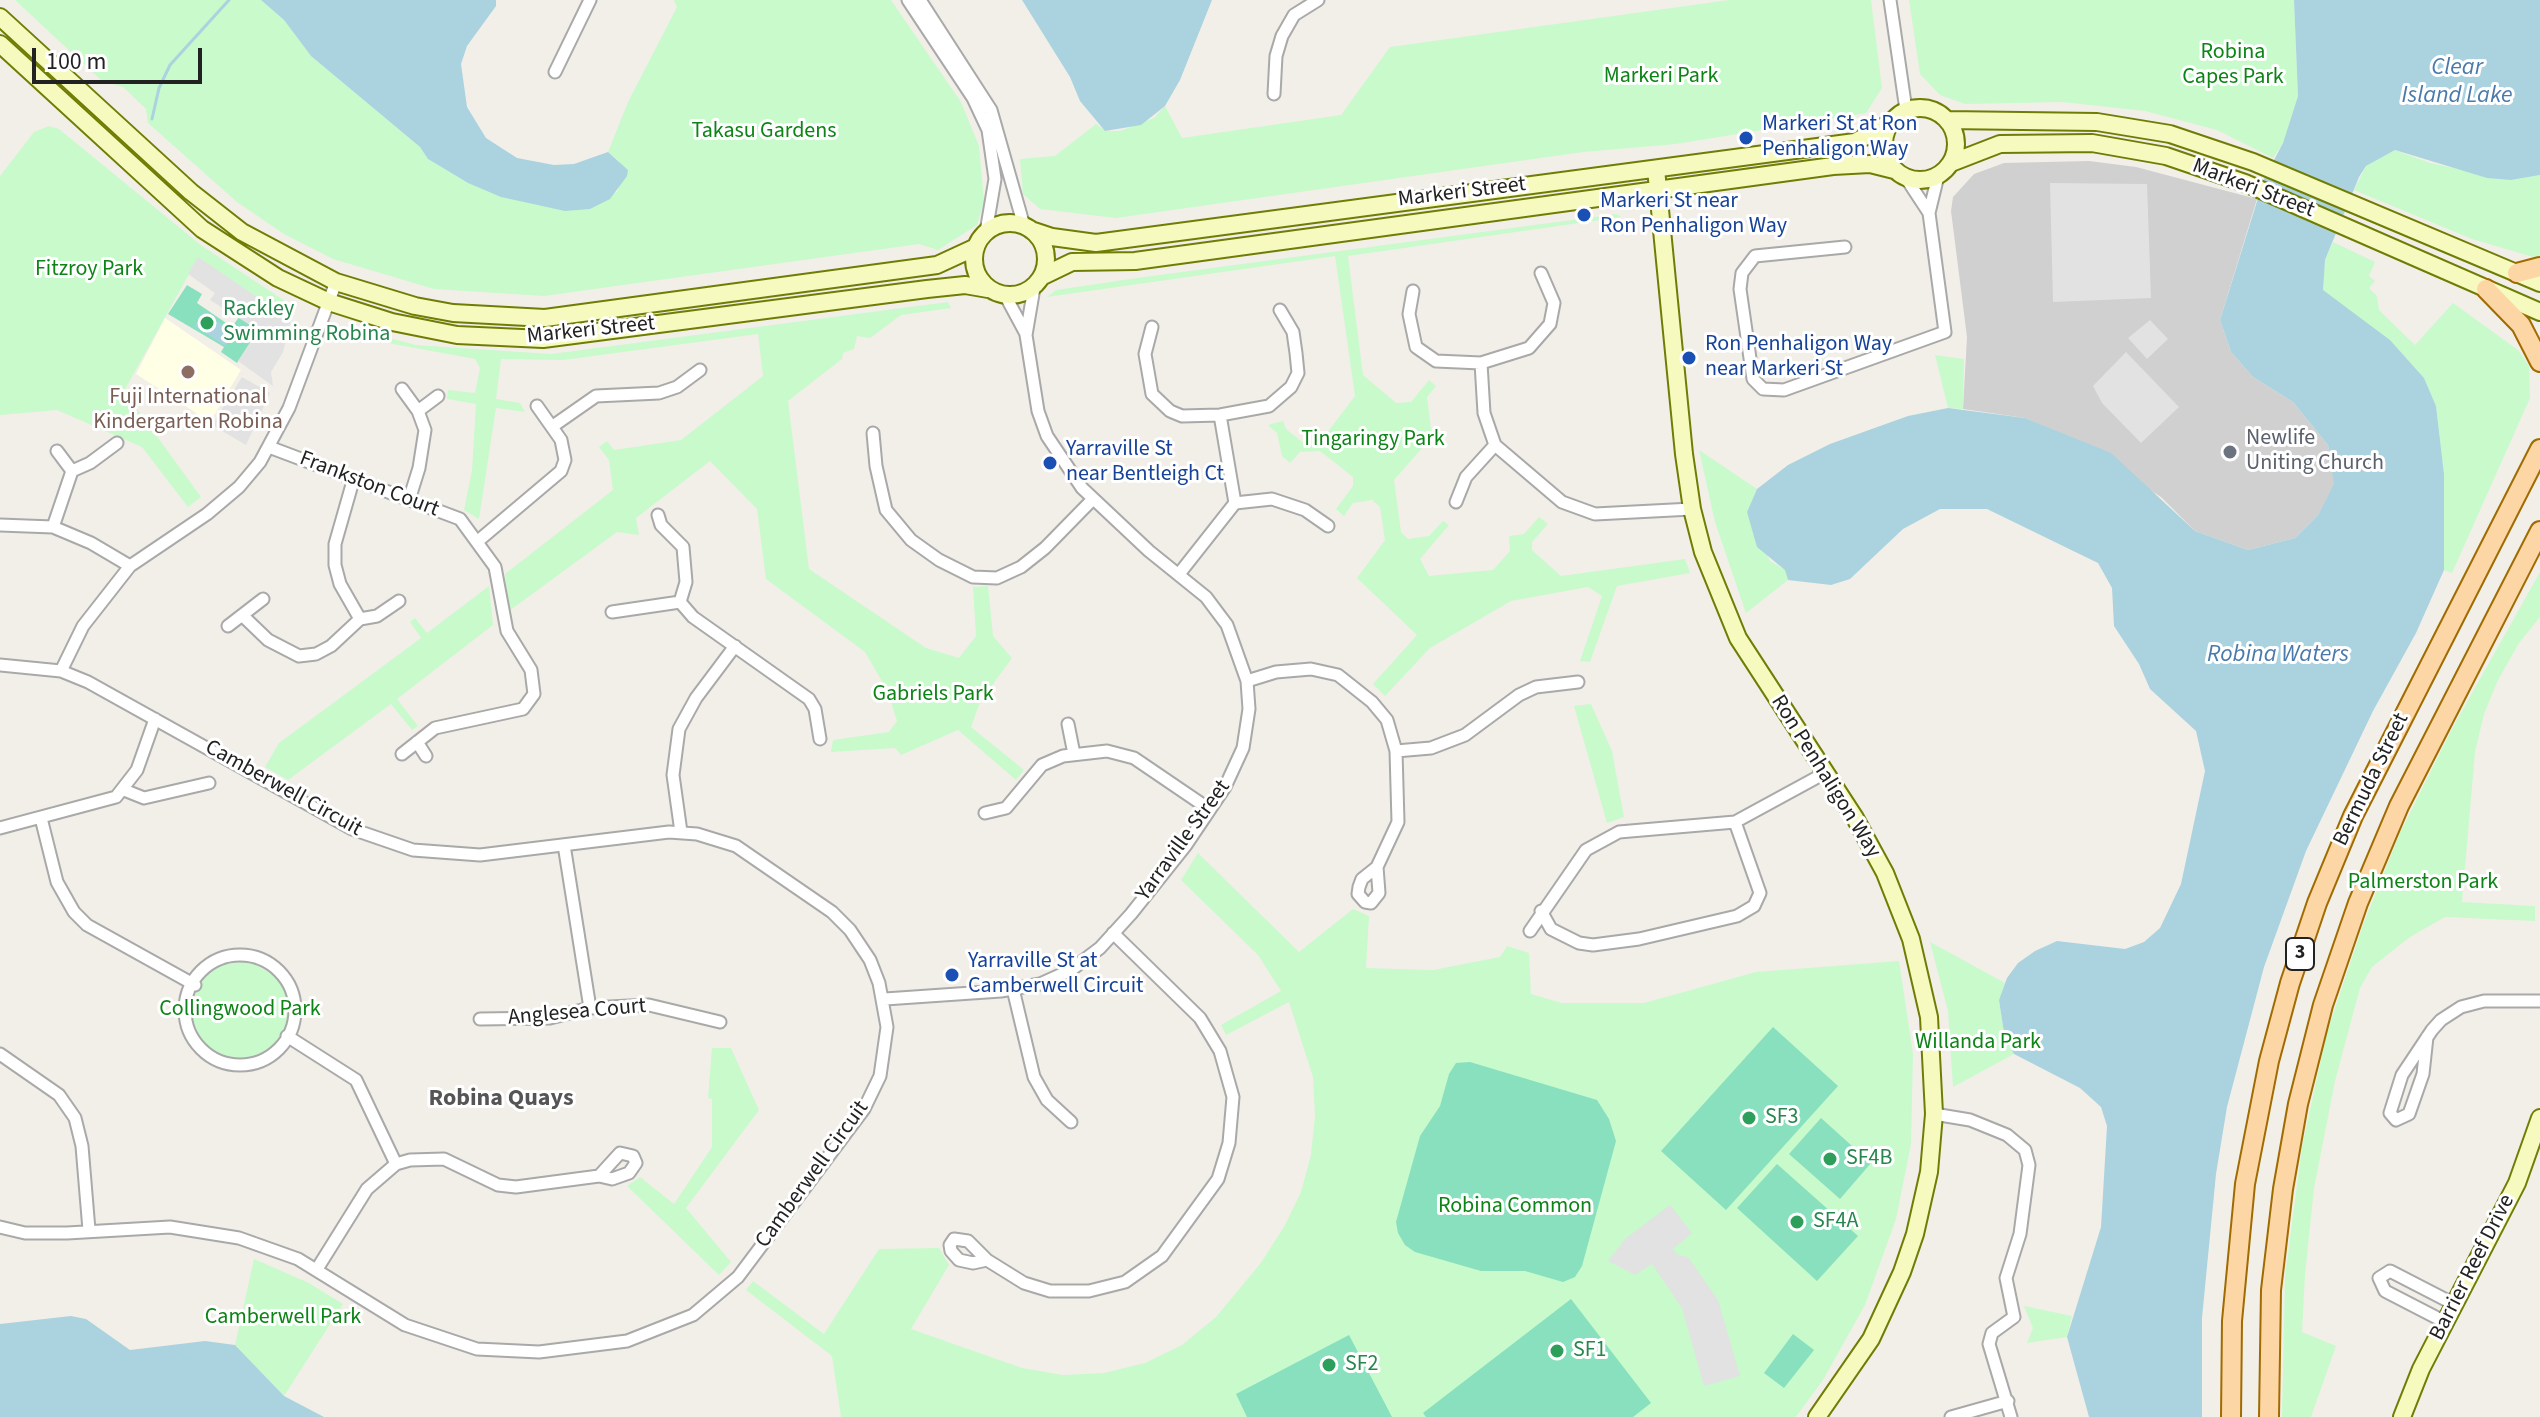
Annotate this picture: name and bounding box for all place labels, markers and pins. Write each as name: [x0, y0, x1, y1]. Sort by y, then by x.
place label: Markeri St at Ron Penhaligon Way: [1762, 112, 1918, 164]
marker: Markeri St at Ron Penhaligon Way: [1737, 129, 1755, 147]
place label: Markeri St near Ron Penhaligon Way: [1600, 189, 1787, 240]
marker: Markeri St near Ron Penhaligon Way: [1575, 206, 1593, 224]
place label: Rackley Swimming Robina: [223, 297, 390, 348]
marker: Rackley Swimming Robina: [198, 314, 216, 332]
place label: Ron Penhaligon Way near Markeri St: [1705, 332, 1892, 384]
marker: Ron Penhaligon Way near Markeri St: [1680, 349, 1698, 367]
marker: Fuji International Kindergarten Robina: [179, 363, 197, 381]
place label: Fuji International Kindergarten Robina: [93, 385, 283, 436]
place label: Newlife Uniting Church: [2246, 426, 2384, 478]
place label: Yarraville St near Bentleigh Ct: [1066, 437, 1224, 488]
marker: Newlife Uniting Church: [2221, 443, 2239, 461]
marker: Yarraville St near Bentleigh Ct: [1041, 454, 1059, 472]
place label: Yarraville St at Camberwell Circuit: [968, 949, 1144, 1000]
marker: Yarraville St at Camberwell Circuit: [943, 966, 961, 984]
place label: SF3: [1765, 1105, 1799, 1131]
marker: SF3: [1740, 1109, 1758, 1127]
place label: SF4B: [1846, 1146, 1892, 1172]
marker: SF4B: [1821, 1150, 1839, 1168]
place label: SF4A: [1813, 1209, 1858, 1235]
marker: SF4A: [1788, 1213, 1806, 1231]
place label: SF1: [1573, 1338, 1607, 1364]
marker: SF1: [1548, 1342, 1566, 1360]
place label: SF2: [1345, 1352, 1379, 1378]
marker: SF2: [1320, 1356, 1338, 1374]

